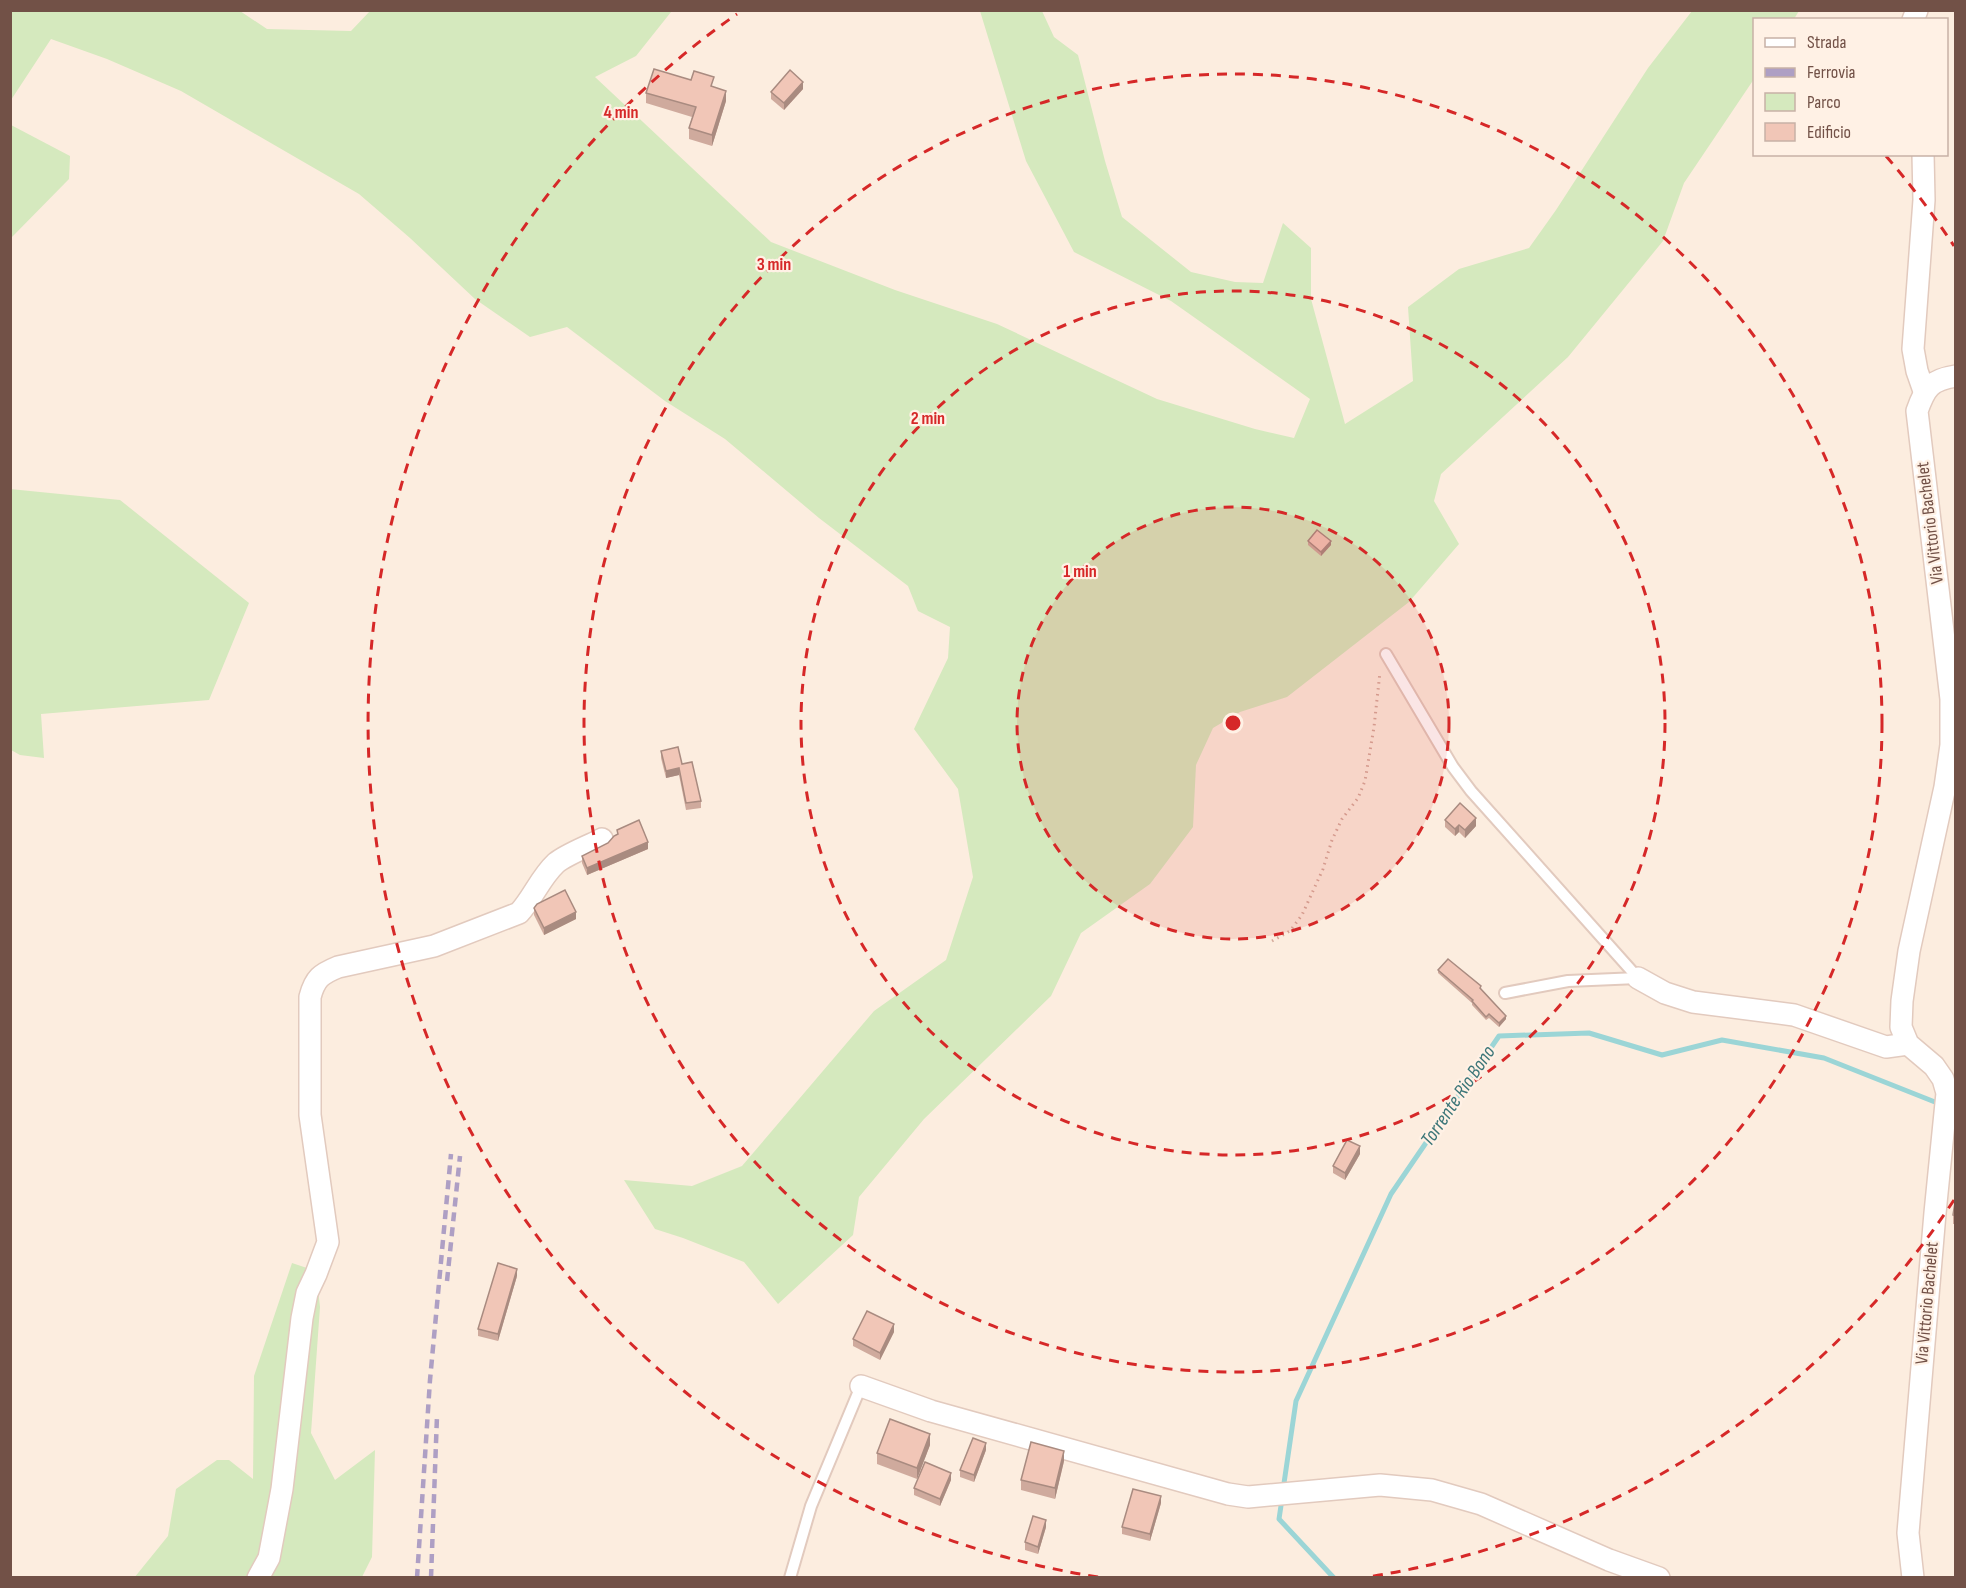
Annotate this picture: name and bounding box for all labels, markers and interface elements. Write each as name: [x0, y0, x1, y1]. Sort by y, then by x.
legend: [1753, 18, 1948, 156]
text: Strada: [1807, 32, 1847, 53]
text: Ferrovia: [1807, 62, 1855, 83]
text: Parco: [1807, 92, 1841, 113]
text: 4 min: [604, 102, 638, 123]
text: Edificio: [1807, 122, 1851, 143]
text: 3 min: [757, 254, 791, 275]
text: 2 min: [911, 408, 945, 429]
street label: Via Vittorio Bachelet: [1912, 460, 1948, 585]
text: 1 min: [1063, 561, 1097, 582]
centre of rings: [1223, 713, 1243, 733]
water label: Torrente Rio Bono: [1416, 1041, 1500, 1151]
street label: Via Vittorio Bachelet: [1911, 1240, 1943, 1365]

